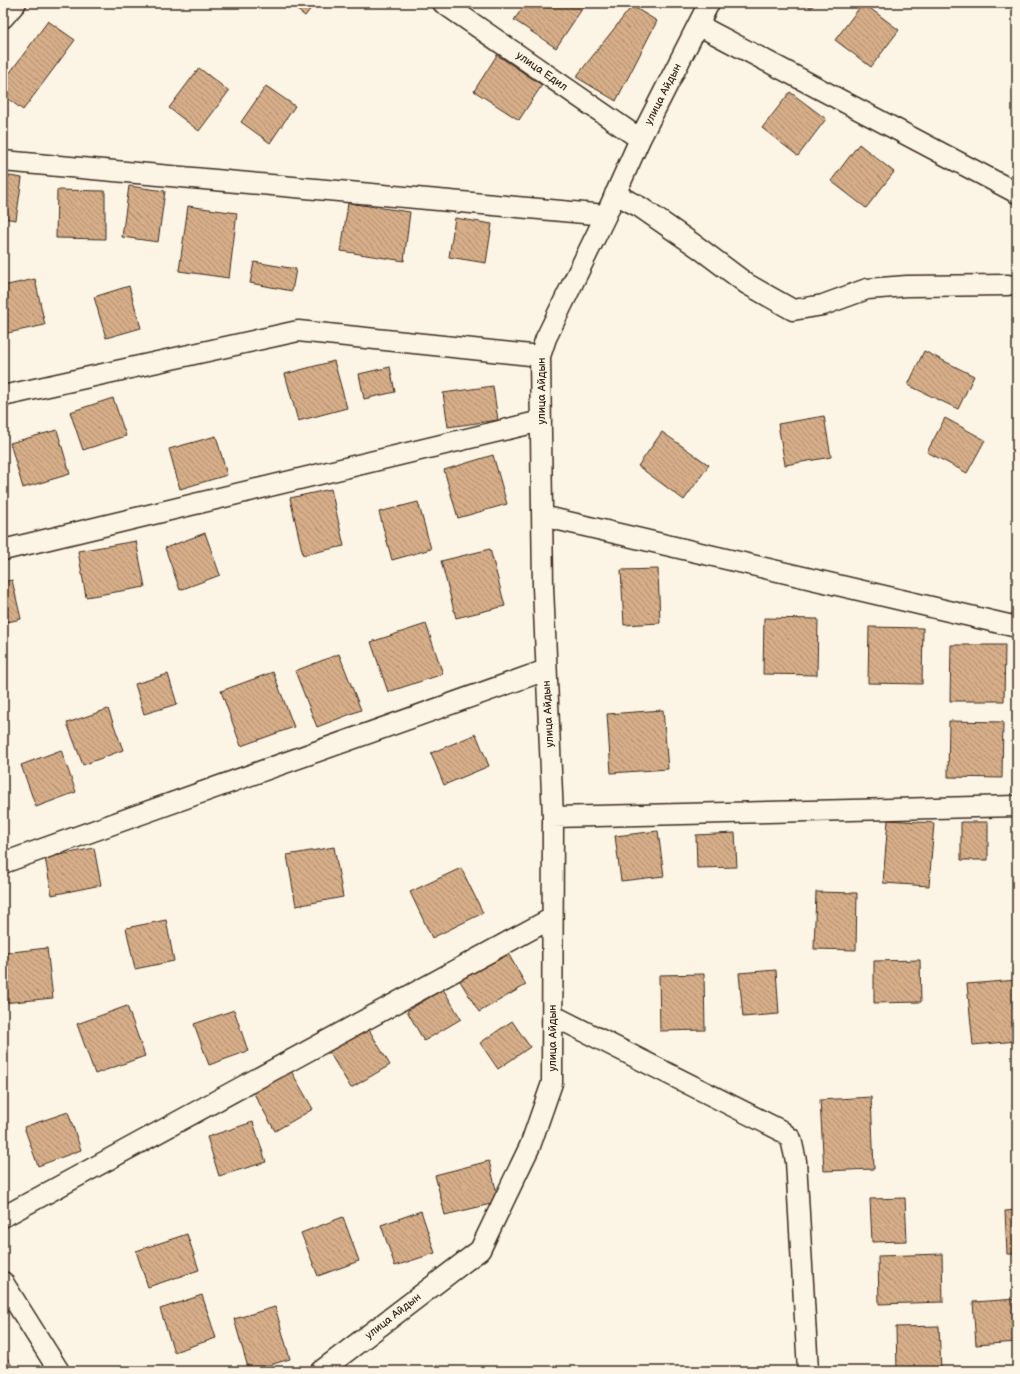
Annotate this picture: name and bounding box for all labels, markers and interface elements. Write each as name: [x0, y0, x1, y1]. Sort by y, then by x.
street label: улица Едил: [514, 49, 570, 93]
street label: улица Айдын: [642, 61, 684, 127]
street label: улица Айдын: [535, 357, 548, 425]
street label: улица Айдын: [540, 680, 556, 748]
street label: улица Айдын: [546, 1004, 559, 1072]
street label: улица Айдын: [363, 1290, 423, 1342]

